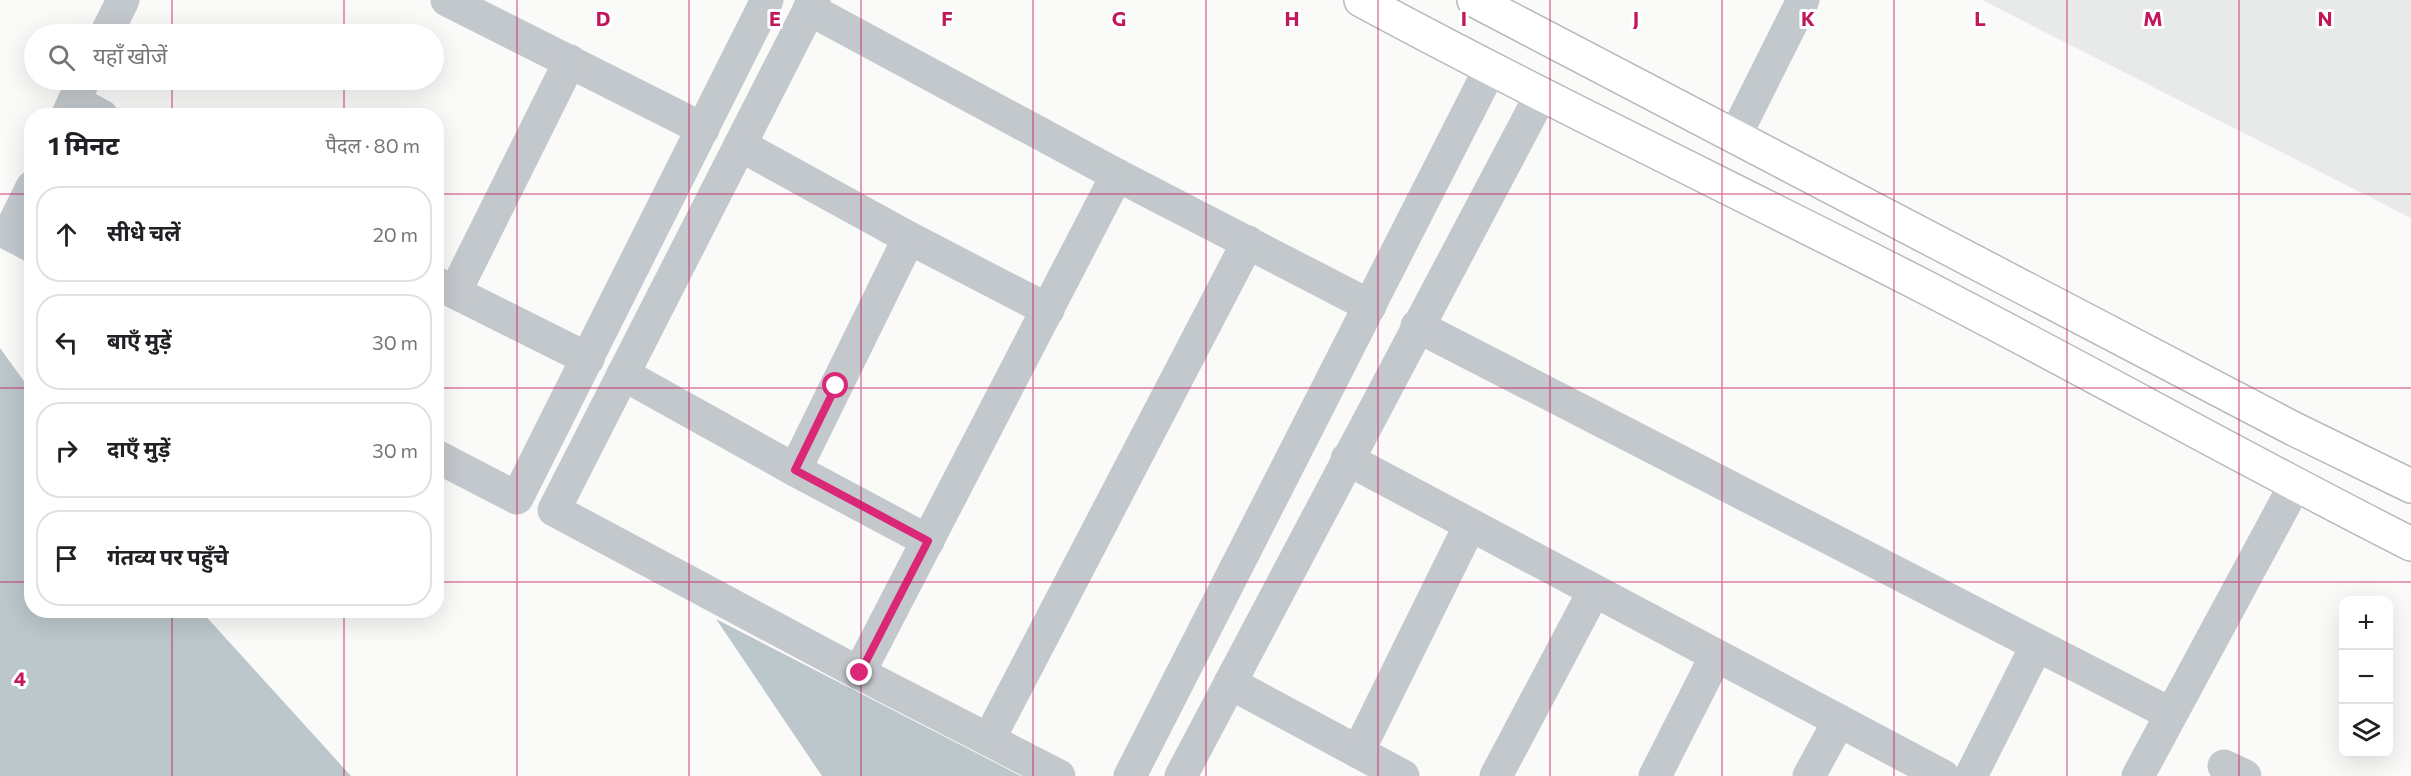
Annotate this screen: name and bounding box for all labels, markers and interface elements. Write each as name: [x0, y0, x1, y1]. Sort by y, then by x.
text: D: [596, 6, 610, 30]
text: E: [769, 6, 781, 30]
text: F: [941, 6, 953, 30]
text: G: [1112, 6, 1126, 30]
text: H: [1285, 6, 1300, 30]
text: I: [1461, 6, 1467, 30]
text: J: [1633, 6, 1639, 30]
text: K: [1801, 6, 1815, 30]
text: L: [1974, 6, 1986, 30]
text: M: [2143, 6, 2163, 30]
text: N: [2318, 6, 2333, 30]
search box: [24, 24, 444, 90]
icon: search: [45, 41, 78, 74]
text: यहाँ खोजें: [93, 42, 167, 69]
text: 1 मिनट: [48, 129, 119, 160]
text: पैदल · 80 m: [326, 133, 420, 157]
icon: ahead: [50, 218, 83, 251]
text: सीधे चलें: [107, 219, 181, 246]
text: 20 m: [373, 222, 418, 246]
icon: left: [50, 326, 83, 359]
text: बाएँ मुड़ें: [107, 327, 172, 354]
text: 30 m: [372, 330, 418, 354]
route start: [822, 372, 848, 398]
icon: right: [50, 434, 83, 467]
text: दाएँ मुड़ें: [107, 435, 170, 462]
text: 30 m: [372, 438, 418, 462]
icon: arrive: [50, 542, 83, 575]
text: गंतव्य पर पहुँचे: [107, 543, 229, 570]
map controls: [2339, 596, 2393, 758]
button: +: [2339, 596, 2393, 650]
button: −: [2339, 650, 2393, 704]
route end: [846, 659, 872, 685]
text: 4: [14, 666, 26, 690]
button: layers: [2339, 704, 2393, 758]

